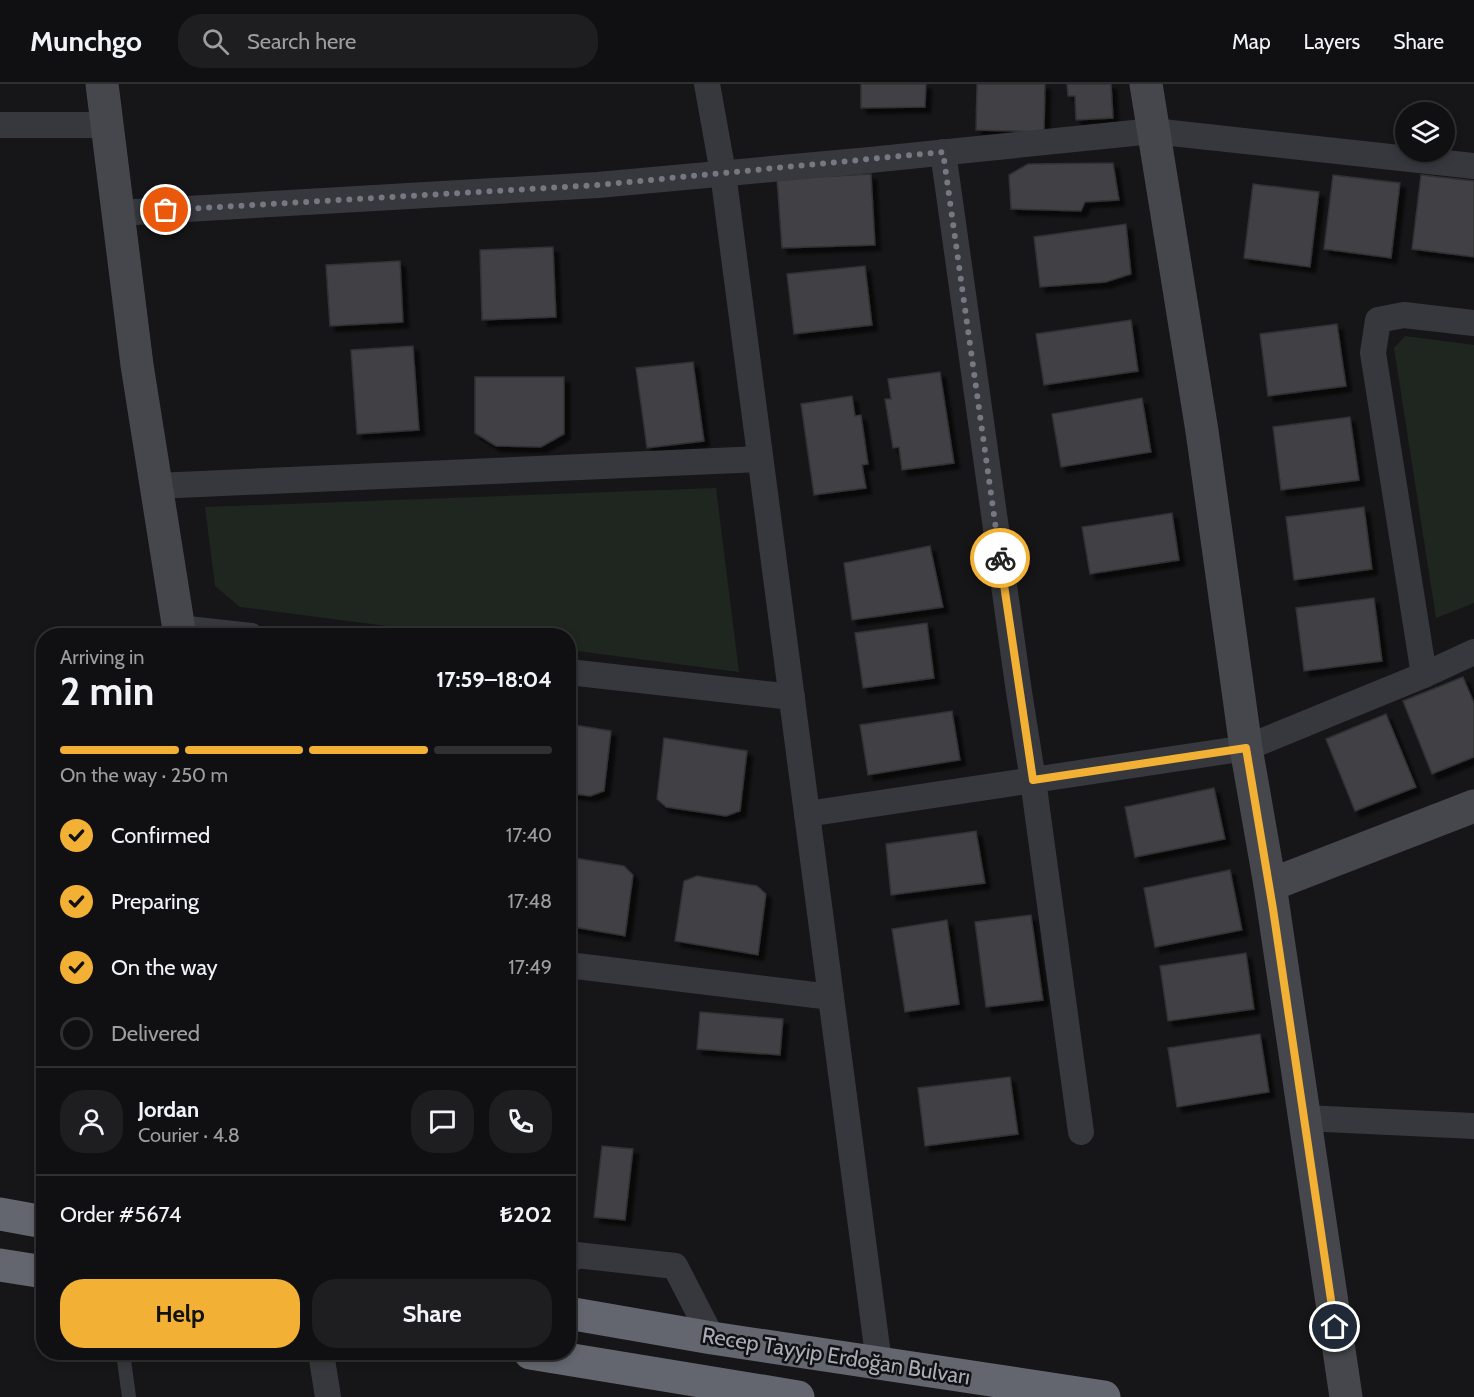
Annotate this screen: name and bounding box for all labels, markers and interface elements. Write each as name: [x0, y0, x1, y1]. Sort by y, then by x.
search box: [178, 14, 598, 68]
text: Munchgo: [30, 24, 142, 58]
icon: search: [199, 25, 232, 58]
text: Search here: [247, 28, 356, 55]
text: Map: [1232, 29, 1271, 54]
text: Layers: [1304, 29, 1360, 54]
text: Share: [1393, 29, 1444, 54]
map controls: [1395, 102, 1455, 162]
button: layers: [1395, 102, 1455, 162]
pin: [140, 184, 191, 235]
icon: bag: [149, 193, 182, 226]
courier: [970, 528, 1030, 588]
icon: bike: [984, 542, 1017, 575]
text: Arriving in: [60, 645, 144, 669]
text: 17:59–18:04: [436, 666, 552, 693]
text: 2 min: [60, 667, 154, 715]
text: On the way · 250 m: [60, 763, 228, 787]
icon: check: [60, 819, 93, 852]
text: Confirmed: [111, 822, 210, 849]
text: 17:40: [506, 823, 552, 847]
icon: check: [60, 885, 93, 918]
text: Preparing: [111, 888, 199, 915]
text: 17:48: [508, 889, 552, 913]
icon: check: [60, 951, 93, 984]
text: On the way: [111, 954, 218, 981]
text: 17:49: [508, 955, 552, 979]
text: Delivered: [111, 1020, 200, 1047]
button: person: [60, 1090, 123, 1153]
button: chat: [411, 1090, 474, 1153]
button: phone: [489, 1090, 552, 1153]
text: Jordan: [138, 1096, 199, 1123]
text: Courier · 4.8: [138, 1123, 240, 1147]
text: Order #5674: [60, 1201, 182, 1228]
text: ₺202: [500, 1201, 552, 1228]
button: Help: [60, 1279, 300, 1348]
button: Share: [312, 1279, 552, 1348]
pin: [1309, 1301, 1360, 1352]
icon: home: [1318, 1310, 1351, 1343]
street label: Recep Tayyip Erdoğan Bulvarı: [700, 1321, 972, 1391]

